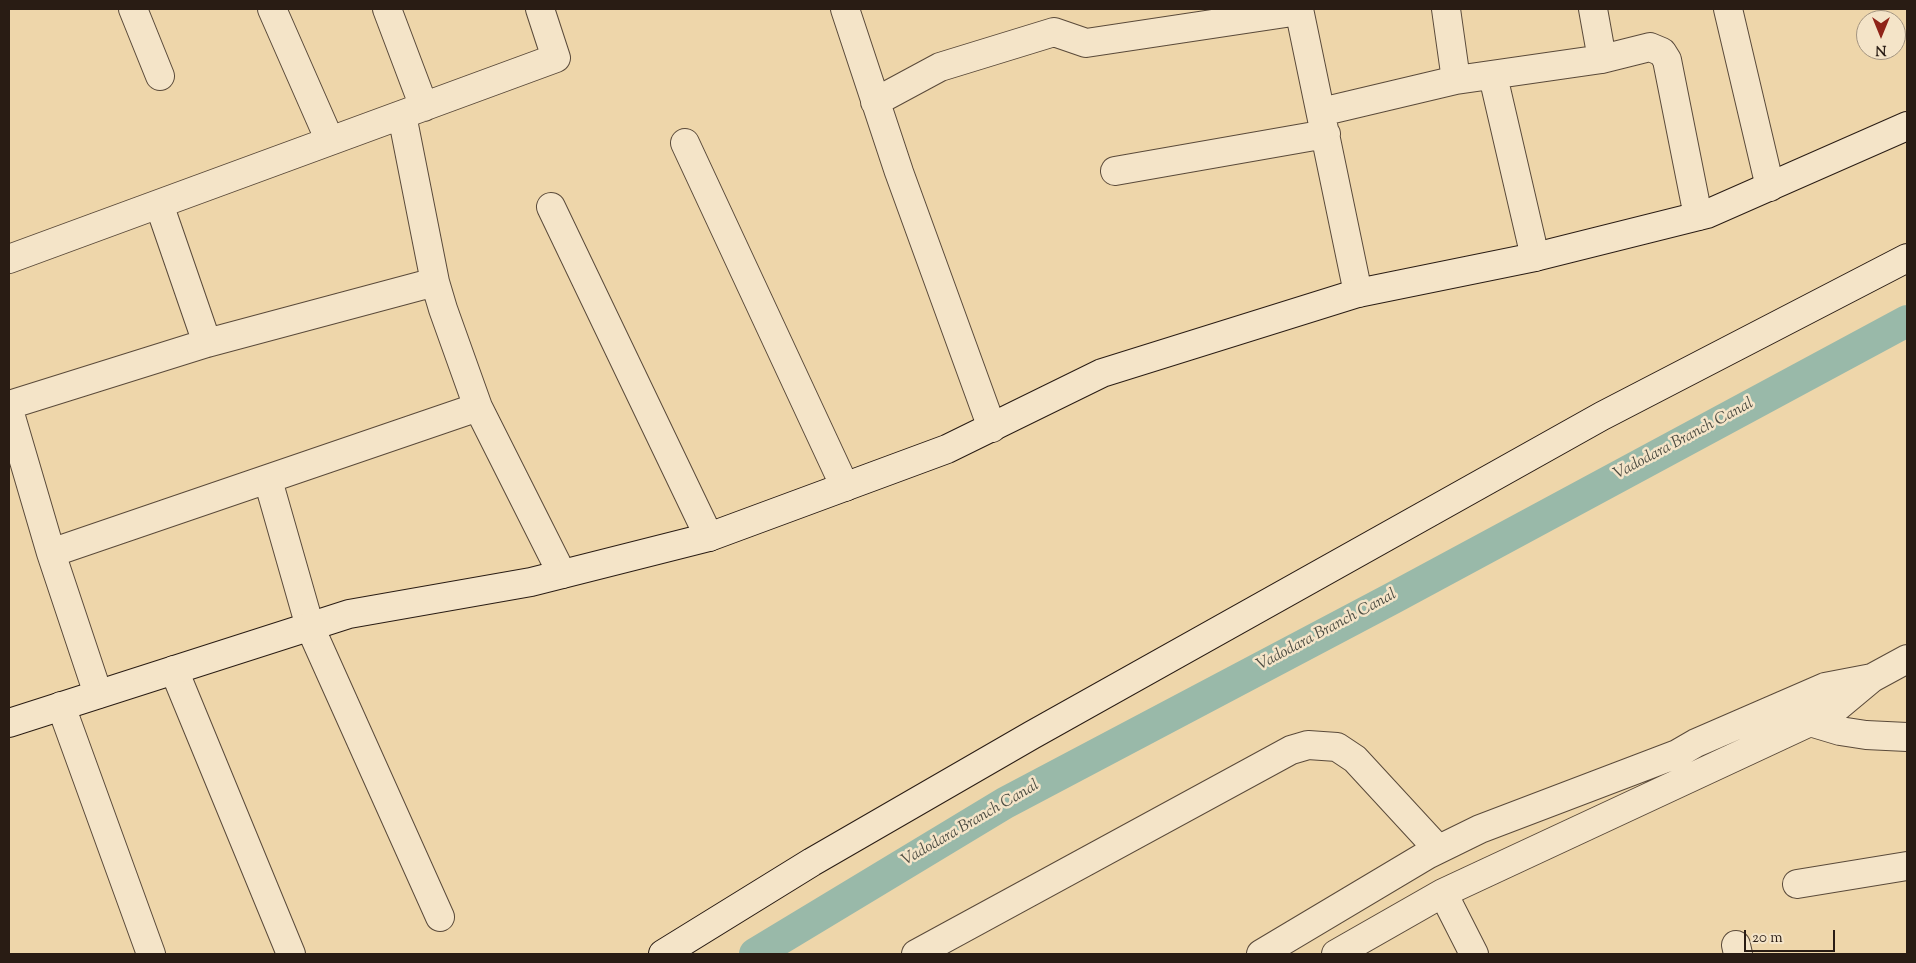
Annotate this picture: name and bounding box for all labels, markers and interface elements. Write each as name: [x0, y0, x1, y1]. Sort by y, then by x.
north arrow: [1856, 10, 1906, 60]
text: N: [1875, 39, 1887, 59]
water label: Vadodara Branch Canal: [1611, 395, 1757, 485]
water label: Vadodara Branch Canal: [1254, 586, 1400, 676]
water label: Vadodara Branch Canal: [899, 777, 1043, 871]
scale bar: [1746, 920, 1837, 952]
text: 20 m: [1752, 928, 1783, 949]

